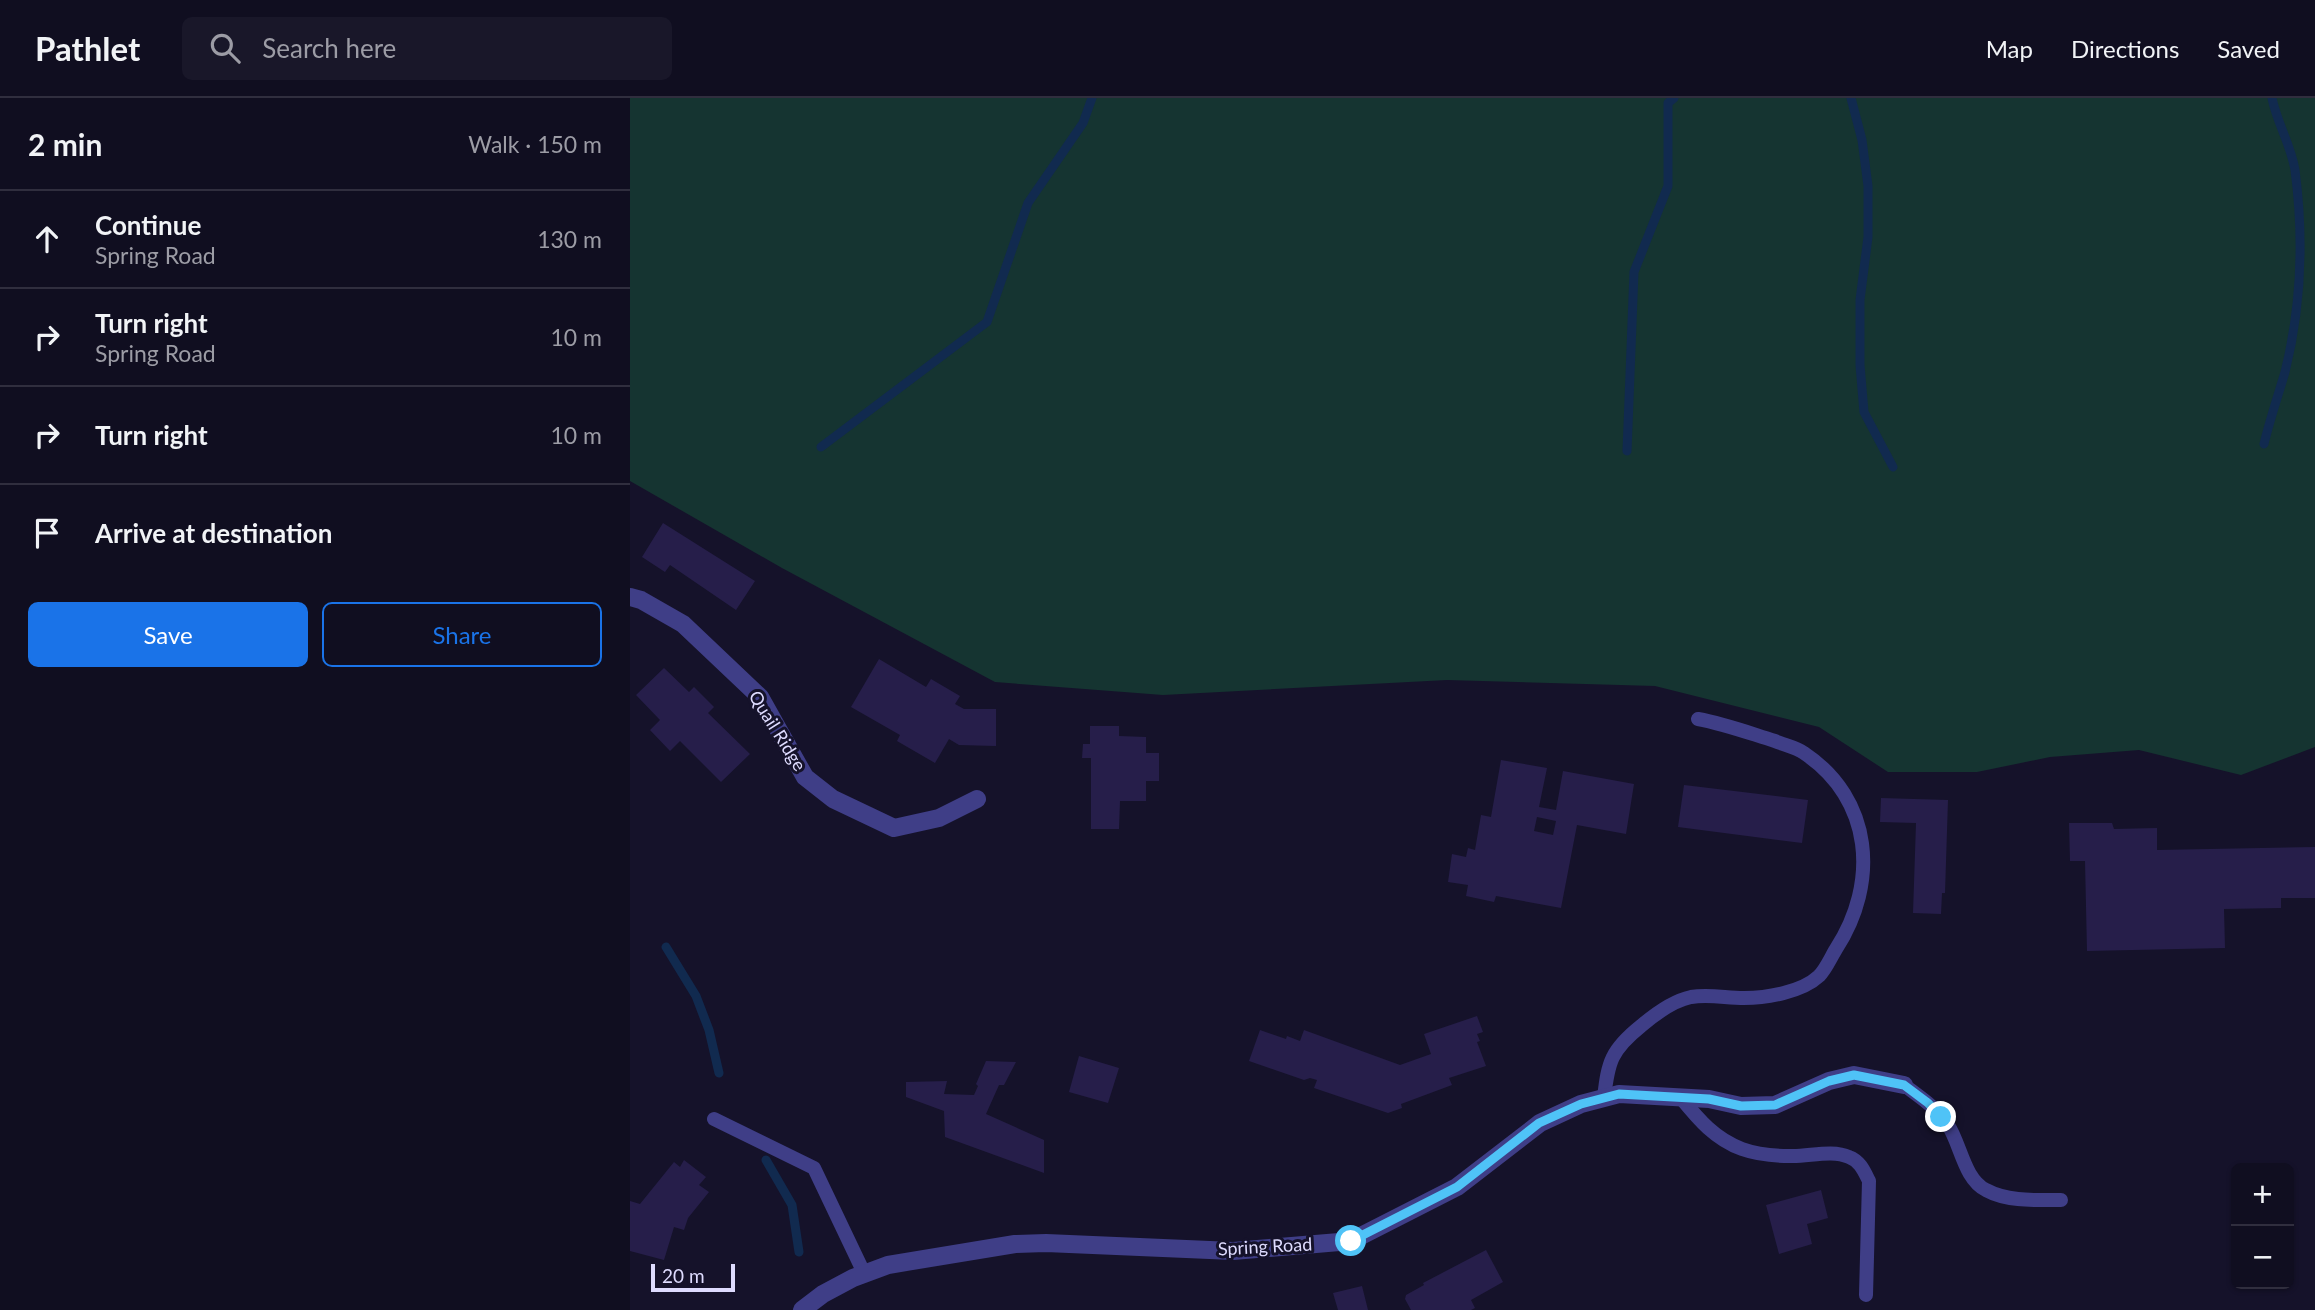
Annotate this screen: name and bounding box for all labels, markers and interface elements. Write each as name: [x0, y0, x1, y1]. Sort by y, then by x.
search box: [182, 17, 672, 80]
text: Pathlet: [35, 28, 140, 68]
icon: search: [206, 29, 244, 67]
text: Search here: [262, 32, 396, 64]
text: Map: [1986, 34, 2033, 63]
text: Directions: [2071, 34, 2179, 63]
text: Saved: [2217, 34, 2280, 63]
text: 2 min: [28, 126, 102, 162]
text: Walk · 150 m: [468, 130, 602, 158]
text: Continue: [95, 209, 201, 241]
icon: ahead: [28, 220, 66, 258]
text: 130 m: [537, 225, 602, 253]
text: Spring Road: [95, 241, 216, 269]
text: Turn right: [95, 307, 208, 339]
icon: right: [28, 318, 66, 356]
text: 10 m: [551, 323, 602, 351]
text: Spring Road: [95, 339, 216, 367]
icon: right: [28, 416, 66, 454]
text: Turn right: [95, 419, 208, 451]
text: 10 m: [551, 421, 602, 449]
icon: arrive: [28, 514, 66, 552]
text: Arrive at destination: [95, 517, 332, 549]
button: Save: [28, 602, 308, 667]
button: Share: [322, 602, 602, 667]
street label: Quail Ridge: [744, 686, 811, 775]
route end: [1925, 1101, 1956, 1132]
map controls: [2231, 1163, 2294, 1289]
button: +: [2231, 1163, 2294, 1226]
route start: [1335, 1225, 1366, 1256]
button: −: [2231, 1226, 2294, 1289]
street label: Spring Road: [1217, 1233, 1313, 1259]
scale bar: [651, 1261, 735, 1293]
text: 20 m: [662, 1264, 705, 1287]

